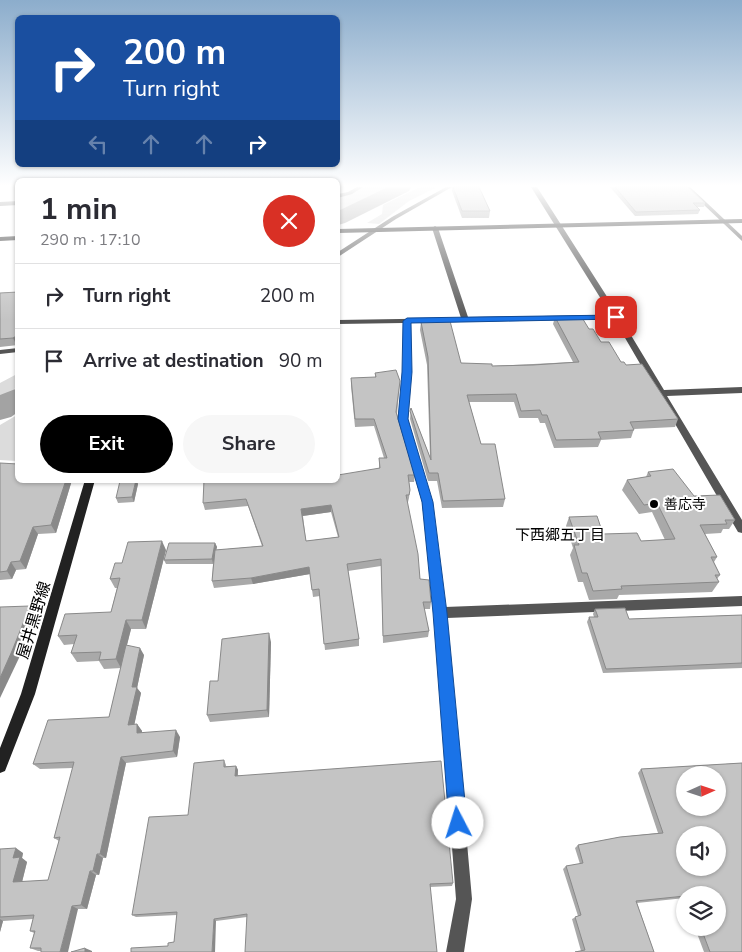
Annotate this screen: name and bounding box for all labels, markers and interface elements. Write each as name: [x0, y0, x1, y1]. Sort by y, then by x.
text: 200 m: [123, 29, 226, 76]
icon: right: [40, 35, 105, 100]
text: Turn right: [123, 74, 219, 104]
icon: left: [84, 130, 112, 158]
icon: ahead: [137, 130, 165, 158]
icon: ahead: [190, 130, 218, 158]
icon: right: [243, 130, 271, 158]
text: 1 min: [40, 189, 118, 230]
button: close: [263, 195, 315, 247]
text: 290 m · 17:10: [40, 229, 141, 251]
icon: right: [40, 282, 68, 310]
text: Turn right: [83, 283, 170, 309]
text: 200 m: [260, 283, 315, 309]
pin: [595, 296, 637, 338]
icon: arrive: [602, 303, 630, 331]
icon: arrive: [40, 347, 68, 375]
text: Arrive at destination: [83, 348, 264, 374]
text: 90 m: [279, 348, 323, 374]
button: Exit: [40, 415, 173, 473]
button: Share: [183, 415, 315, 473]
place label: 善応寺: [664, 495, 706, 514]
marker: 善応寺: [648, 498, 660, 510]
district label: 下西郷五丁目: [515, 525, 605, 545]
street label: 屋井黒野線: [12, 579, 56, 662]
north arrow: [676, 766, 726, 816]
map controls: [676, 766, 726, 936]
position arrow: [431, 796, 483, 848]
button: sound: [676, 826, 726, 876]
button: layers: [676, 886, 726, 936]

